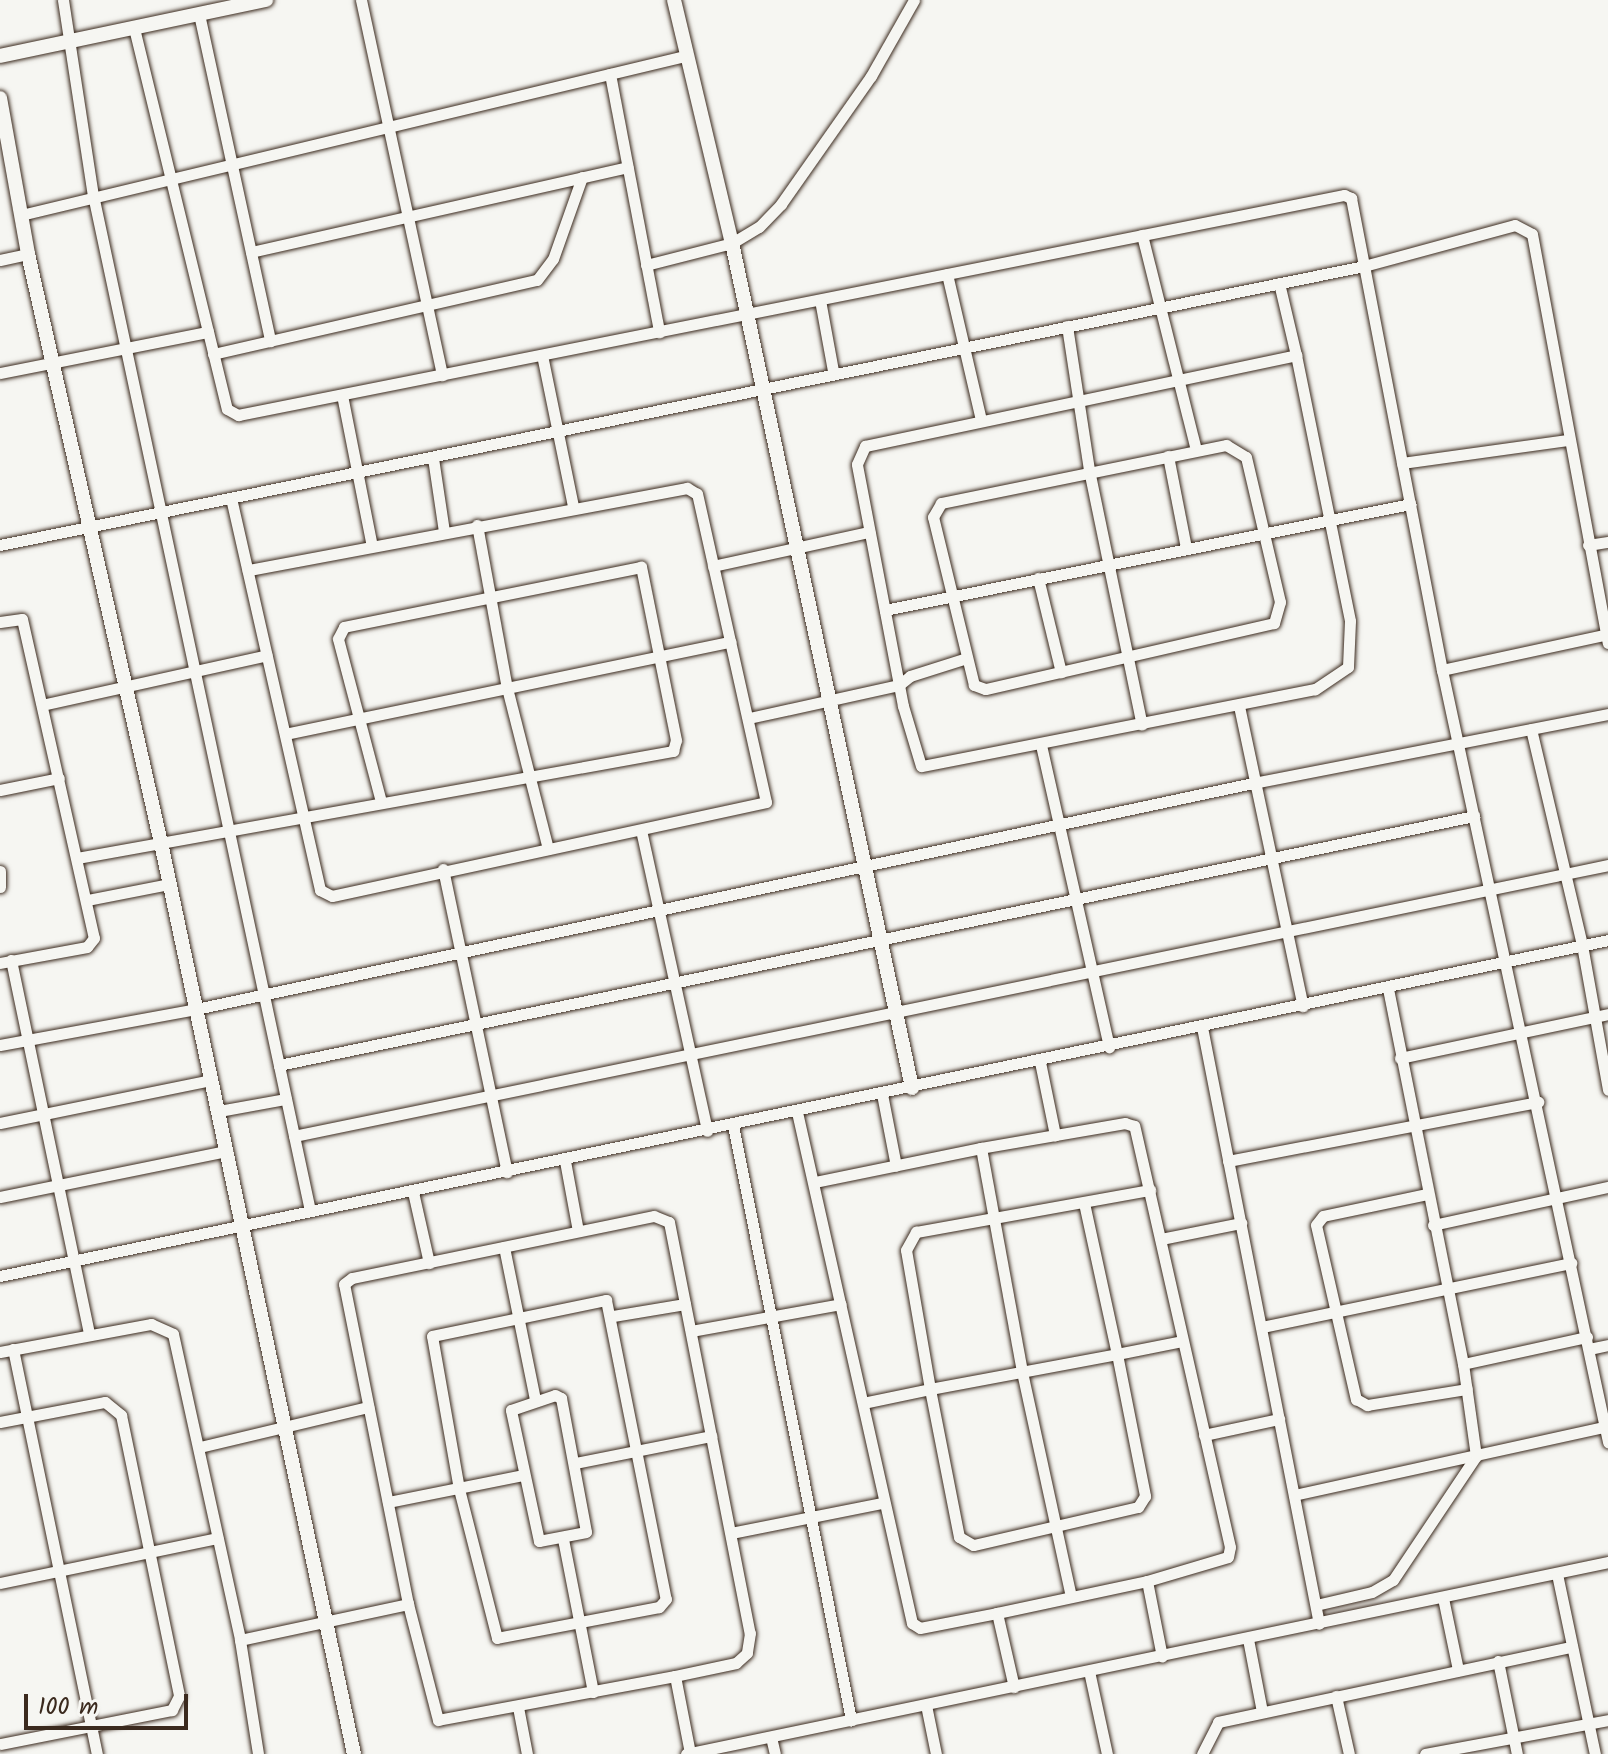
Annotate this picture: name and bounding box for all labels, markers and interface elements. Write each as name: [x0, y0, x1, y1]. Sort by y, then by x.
scale bar: [28, 1678, 192, 1728]
text: 100 m: [38, 1688, 98, 1727]

